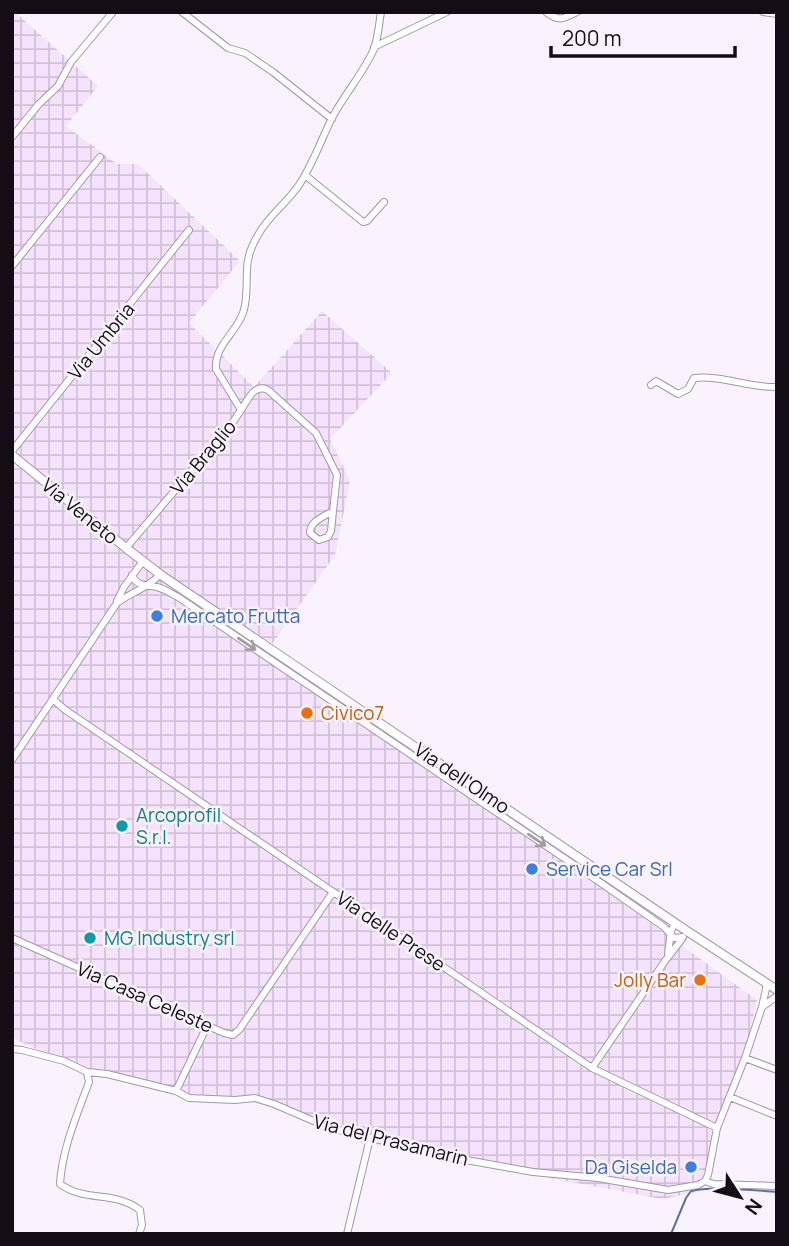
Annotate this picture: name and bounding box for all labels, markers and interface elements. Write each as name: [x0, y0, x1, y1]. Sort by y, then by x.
scale bar: [551, 14, 735, 58]
text: 200 m: [562, 24, 622, 52]
street label: Via Umbria: [62, 297, 140, 385]
street label: Via Braglio: [164, 414, 242, 500]
street label: Via Veneto: [36, 472, 124, 550]
place label: Mercato Frutta: [171, 603, 300, 629]
marker: Mercato Frutta: [149, 608, 165, 624]
one-way arrow: [237, 637, 256, 651]
place label: Civico7: [321, 700, 384, 726]
marker: Civico7: [299, 705, 315, 721]
street label: Via dell'Olmo: [409, 736, 515, 820]
place label: Arcoprofil S.r.l.: [136, 802, 221, 850]
marker: Arcoprofil S.r.l.: [114, 818, 130, 834]
one-way arrow: [526, 833, 546, 847]
place label: Service Car Srl: [546, 856, 673, 882]
marker: Service Car Srl: [524, 861, 540, 877]
street label: Via delle Prese: [331, 885, 451, 977]
place label: MG Industry srl: [104, 925, 235, 951]
marker: MG Industry srl: [82, 930, 98, 946]
street label: Via Casa Celeste: [73, 955, 217, 1039]
place label: Jolly Bar: [614, 967, 686, 993]
marker: Jolly Bar: [692, 972, 708, 988]
street label: Via del Prasamarin: [311, 1108, 471, 1172]
place label: Da Giselda: [585, 1154, 677, 1180]
marker: Da Giselda: [683, 1159, 699, 1175]
north arrow: [705, 1162, 775, 1232]
text: N: [739, 1194, 768, 1220]

